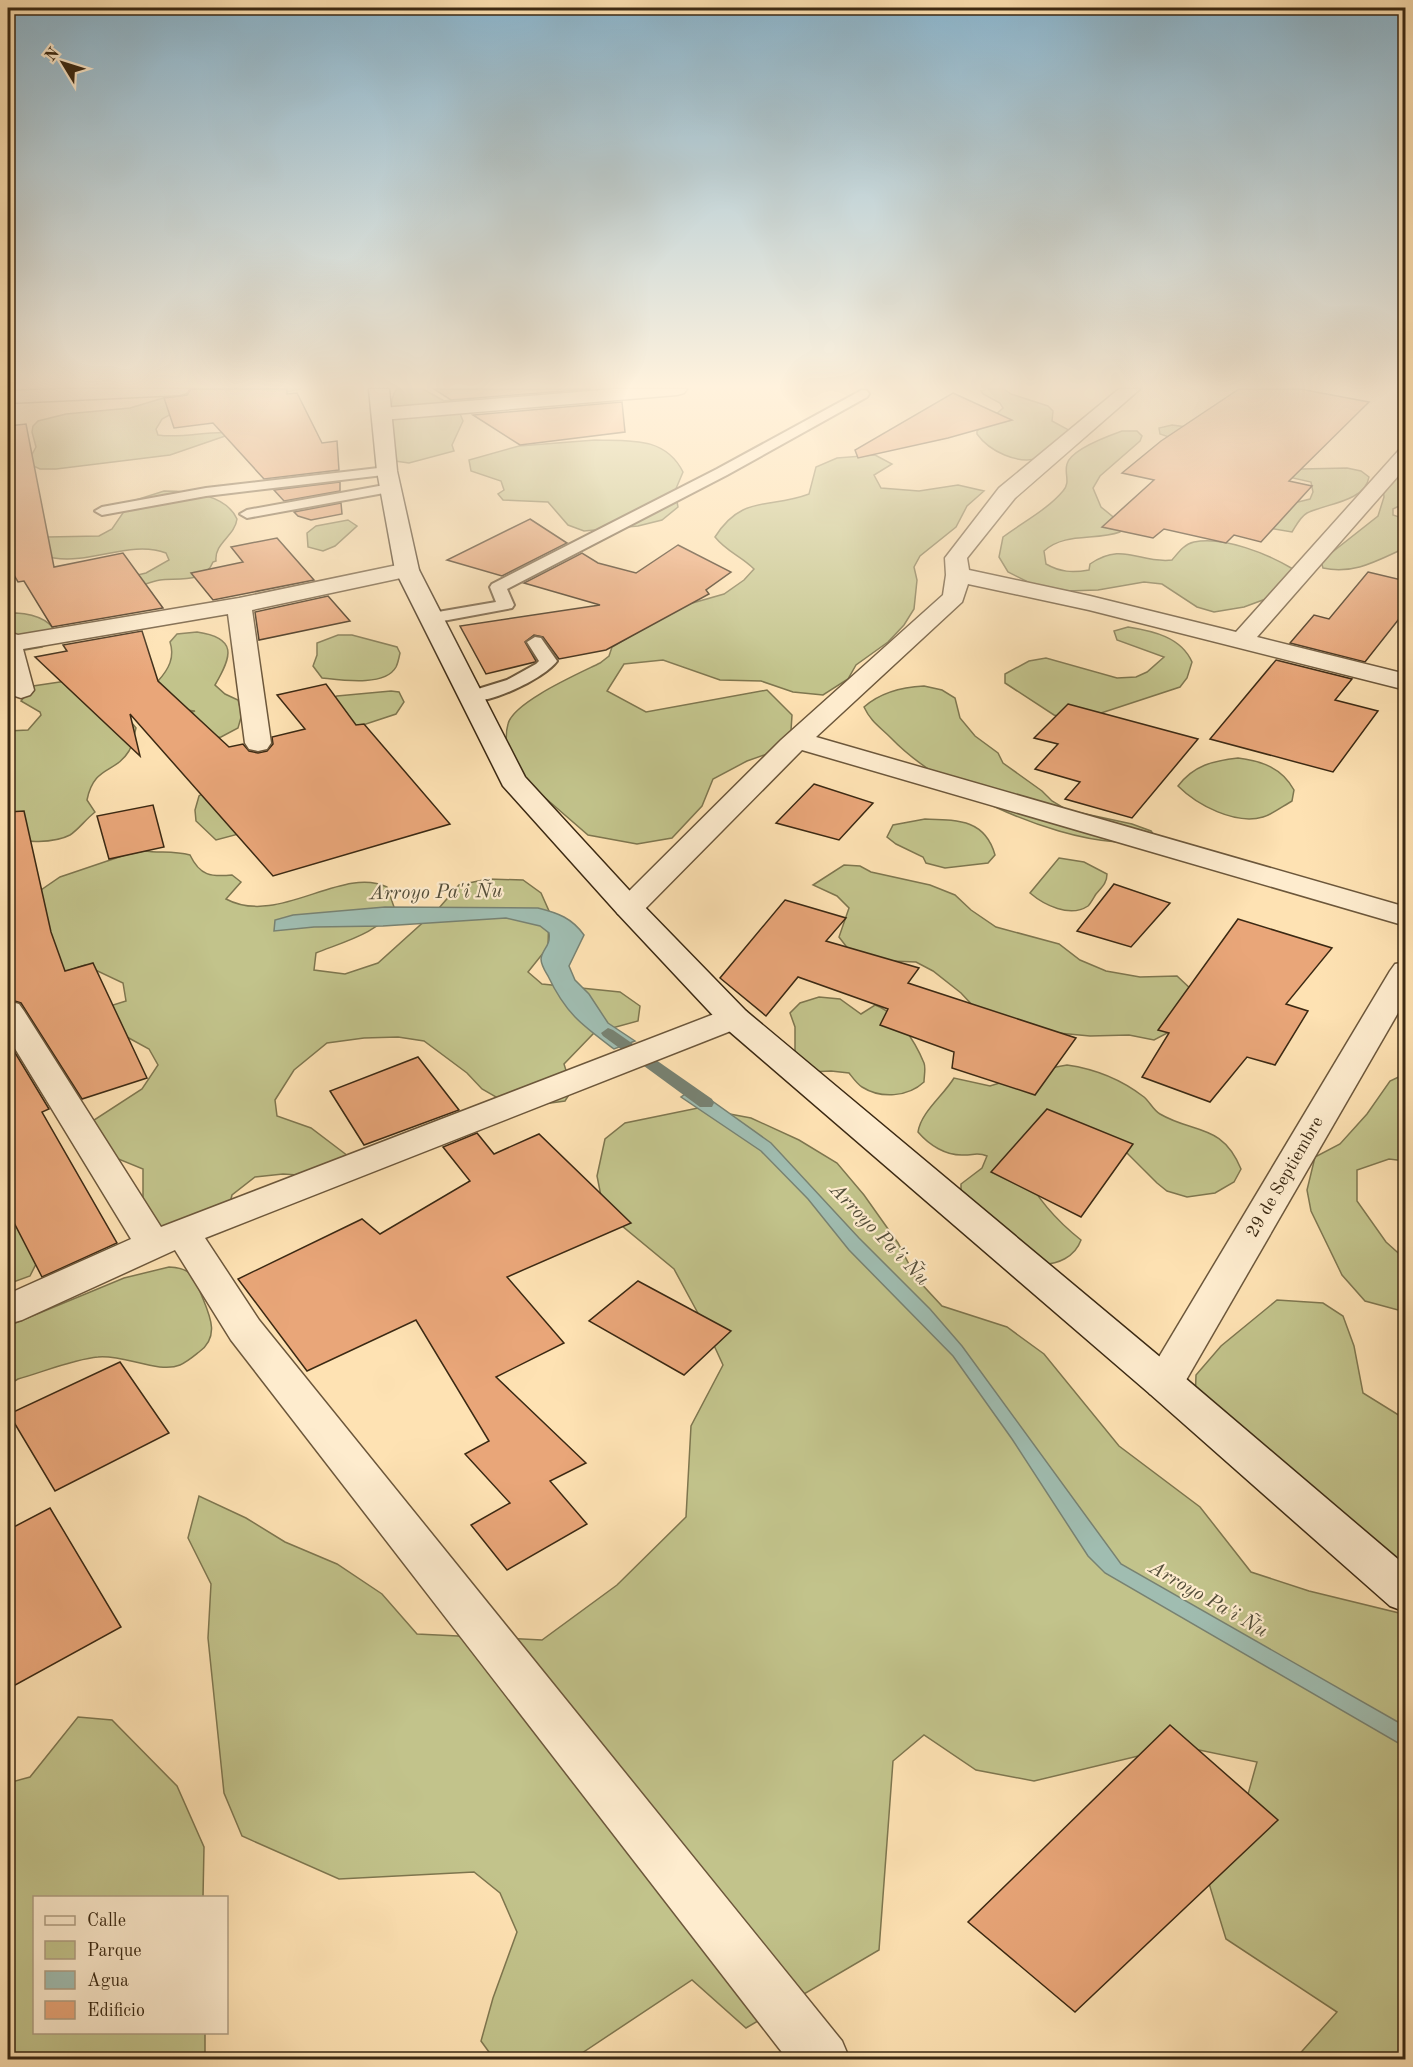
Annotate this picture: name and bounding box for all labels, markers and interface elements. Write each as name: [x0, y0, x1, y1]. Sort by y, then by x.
north arrow: [33, 33, 93, 93]
text: N: [43, 45, 63, 65]
water label: Arroyo Pa'i Ñu: [368, 879, 503, 904]
street label: 29 de Septiembre: [1243, 1114, 1327, 1240]
water label: Arroyo Pa'i Ñu: [825, 1177, 935, 1290]
water label: Arroyo Pa'i Ñu: [1144, 1555, 1272, 1642]
legend: [33, 1896, 228, 2034]
text: Calle: [87, 1912, 126, 1930]
text: Parque: [87, 1942, 142, 1960]
text: Agua: [87, 1972, 129, 1990]
text: Edificio: [87, 2002, 145, 2020]

